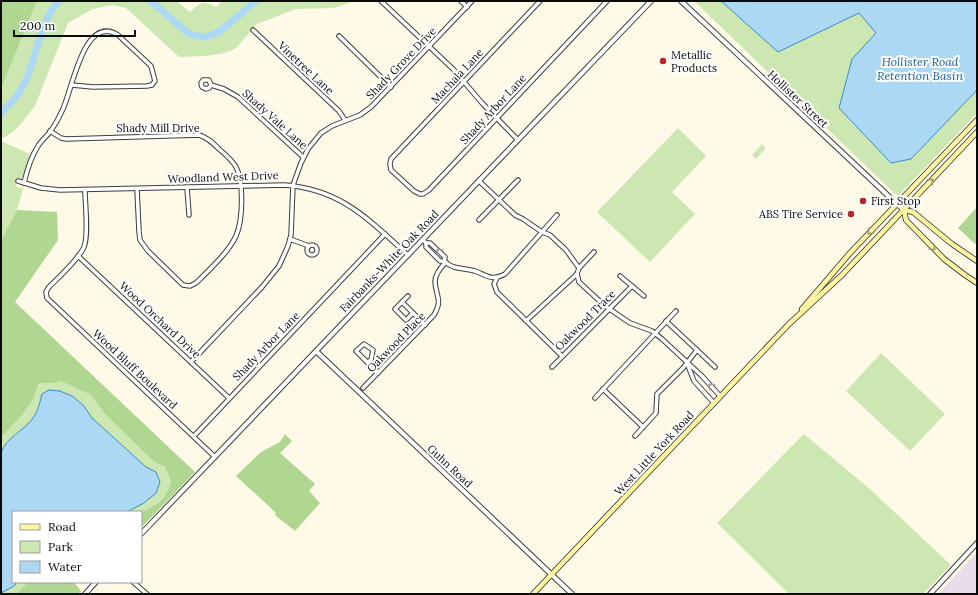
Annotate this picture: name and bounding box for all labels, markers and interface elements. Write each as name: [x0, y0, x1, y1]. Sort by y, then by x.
scale bar: [14, 12, 135, 38]
text: 200 m: [20, 18, 56, 33]
street label: Shady Grove Drive: [363, 24, 439, 102]
street label: Vinetree Lane: [274, 38, 337, 97]
street label: Machala Lane: [428, 45, 486, 107]
place label: Metallic Products: [671, 48, 717, 75]
water label: Hollister Road Retention Basin: [877, 54, 964, 83]
marker: Metallic Products: [658, 56, 668, 66]
street label: Hollister Street: [765, 67, 832, 131]
street label: Shady Arbor Lane: [457, 71, 529, 147]
street label: Shady Vale Lane: [239, 86, 311, 152]
street label: Shady Mill Drive: [116, 121, 200, 135]
street label: Woodland West Drive: [167, 168, 279, 186]
one-way arrow: [926, 178, 933, 186]
place label: First Stop: [871, 194, 921, 208]
marker: First Stop: [858, 196, 868, 206]
street label: Fairbanks-White Oak Road: [336, 207, 442, 315]
place label: ABS Tire Service: [758, 207, 843, 221]
marker: ABS Tire Service: [846, 209, 856, 219]
one-way arrow: [867, 227, 875, 235]
one-way arrow: [928, 243, 936, 251]
one-way arrow: [436, 248, 444, 256]
street label: Wood Orchard Drive: [116, 279, 204, 361]
street label: Oakwood Trace: [552, 287, 618, 353]
street label: Shady Arbor Lane: [229, 308, 303, 383]
street label: Oakwood Place: [364, 309, 428, 375]
street label: Wood Bluff Boulevard: [90, 326, 181, 412]
one-way arrow: [708, 383, 716, 391]
street label: West Little York Road: [611, 408, 697, 498]
street label: Guhn Road: [425, 442, 476, 491]
legend: [12, 511, 142, 583]
text: Road: [48, 519, 76, 534]
text: Park: [48, 539, 74, 554]
text: Water: [48, 559, 83, 574]

